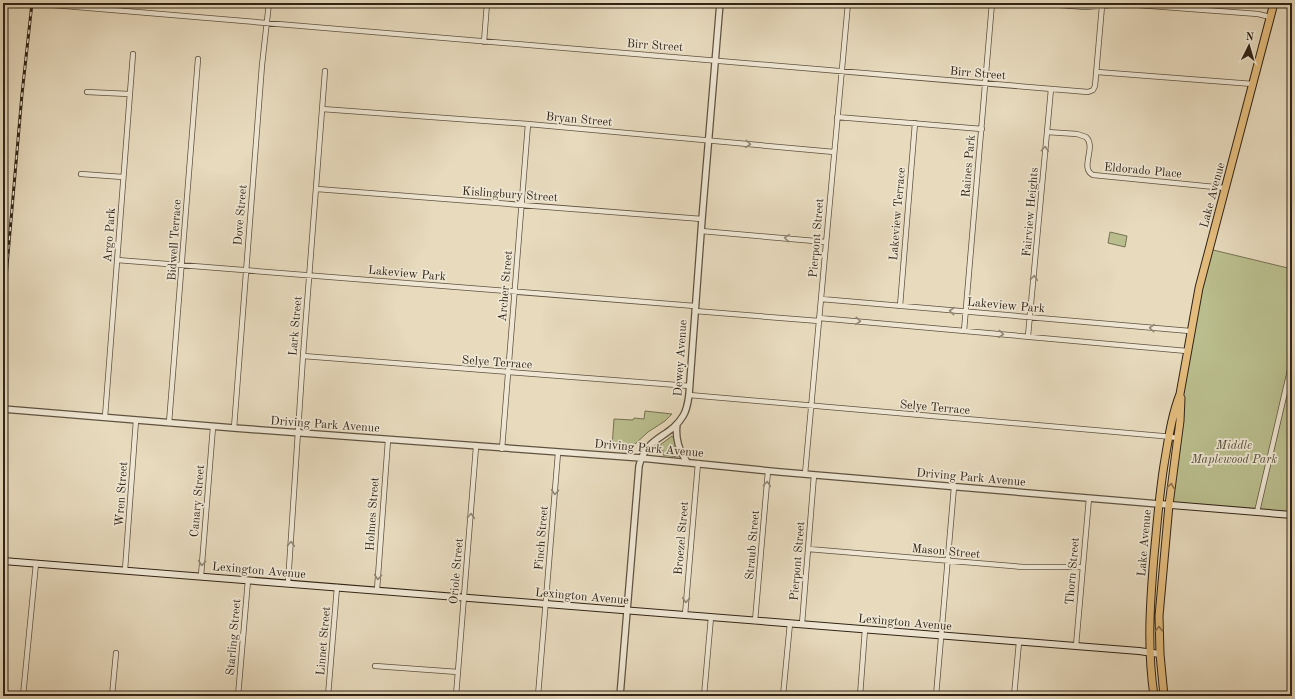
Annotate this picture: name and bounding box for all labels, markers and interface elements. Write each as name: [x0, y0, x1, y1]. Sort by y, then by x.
north arrow: [1229, 26, 1269, 66]
text: N: [1245, 32, 1255, 43]
street label: Birr Street: [626, 38, 684, 54]
street label: Birr Street: [949, 66, 1007, 82]
street label: Bryan Street: [545, 111, 613, 129]
street label: Raines Park: [960, 134, 978, 198]
one-way arrow: [745, 139, 751, 148]
one-way arrow: [1041, 146, 1050, 152]
street label: Lake Avenue: [1198, 161, 1228, 229]
street label: Eldorado Place: [1103, 162, 1183, 180]
street label: Lakeview Terrace: [888, 167, 908, 261]
street label: Fairview Heights: [1021, 167, 1041, 257]
street label: Dove Street: [232, 184, 250, 246]
street label: Kislingbury Street: [462, 186, 558, 204]
street label: Bidwell Terrace: [166, 198, 184, 281]
street label: Pierpont Street: [808, 198, 826, 278]
street label: Argo Park: [102, 207, 118, 263]
one-way arrow: [784, 234, 790, 243]
street label: Archer Street: [497, 250, 515, 322]
street label: Lakeview Park: [367, 265, 446, 283]
one-way arrow: [1029, 275, 1038, 281]
street label: Lark Street: [287, 296, 305, 357]
street label: Lakeview Park: [966, 297, 1045, 315]
one-way arrow: [949, 306, 955, 315]
one-way arrow: [855, 317, 861, 326]
street label: Dewey Avenue: [672, 319, 690, 397]
one-way arrow: [1149, 323, 1155, 332]
one-way arrow: [998, 329, 1004, 338]
street label: Selye Terrace: [461, 355, 533, 371]
street label: Selye Terrace: [899, 399, 971, 417]
street label: Driving Park Avenue: [270, 415, 381, 435]
street label: Driving Park Avenue: [594, 438, 705, 460]
park label: Middle Maplewood Park: [1190, 440, 1277, 466]
street label: Wren Street: [114, 461, 130, 527]
street label: Canary Street: [189, 464, 207, 538]
street label: Driving Park Avenue: [916, 467, 1027, 489]
street label: Holmes Street: [364, 477, 382, 551]
one-way arrow: [762, 481, 771, 487]
one-way arrow: [1166, 483, 1175, 489]
one-way arrow: [550, 489, 559, 495]
street label: Broezel Street: [673, 501, 691, 575]
street label: Finch Street: [533, 505, 551, 571]
street label: Lake Avenue: [1136, 509, 1154, 577]
street label: Straub Street: [744, 510, 762, 581]
one-way arrow: [466, 513, 475, 519]
street label: Pierpont Street: [789, 521, 807, 601]
street label: Oriole Street: [448, 537, 466, 605]
street label: Thorn Street: [1064, 537, 1082, 605]
one-way arrow: [286, 541, 295, 547]
street label: Mason Street: [911, 543, 981, 561]
one-way arrow: [198, 560, 207, 566]
street label: Lexington Avenue: [212, 561, 307, 581]
one-way arrow: [373, 574, 382, 580]
street label: Lexington Avenue: [535, 587, 630, 607]
one-way arrow: [682, 597, 691, 603]
street label: Starling Street: [225, 598, 243, 676]
street label: Linnet Street: [315, 606, 333, 676]
street label: Lexington Avenue: [858, 613, 953, 633]
one-way arrow: [1155, 626, 1163, 632]

